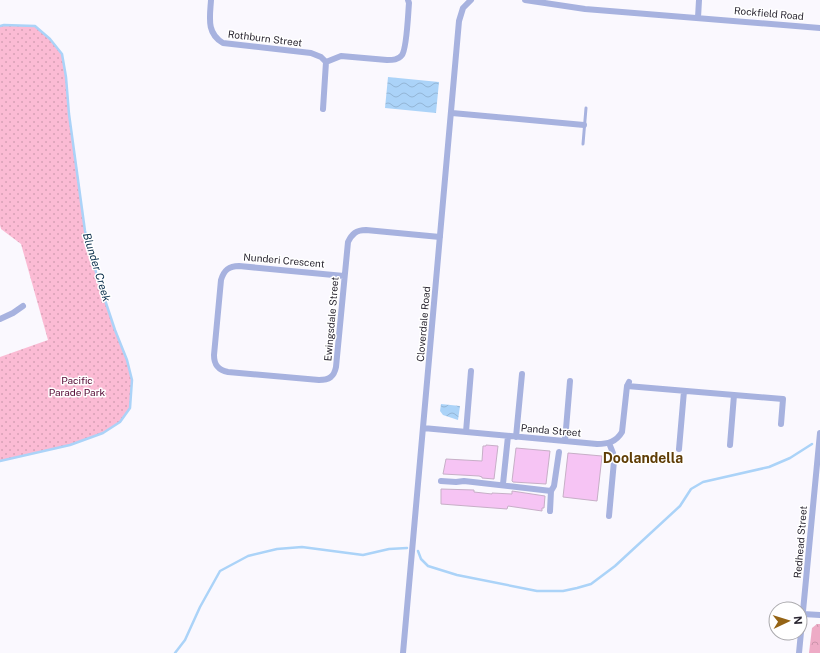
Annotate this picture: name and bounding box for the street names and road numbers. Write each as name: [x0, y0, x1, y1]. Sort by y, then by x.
street label: Rockfield Road: [734, 4, 804, 22]
street label: Rothburn Street: [227, 27, 303, 49]
street label: Nunderi Crescent: [243, 250, 325, 270]
street label: Ewingsdale Street: [321, 276, 341, 362]
street label: Cloverdale Road: [414, 286, 432, 362]
street label: Panda Street: [520, 421, 582, 439]
street label: Redhead Street: [791, 505, 809, 579]

